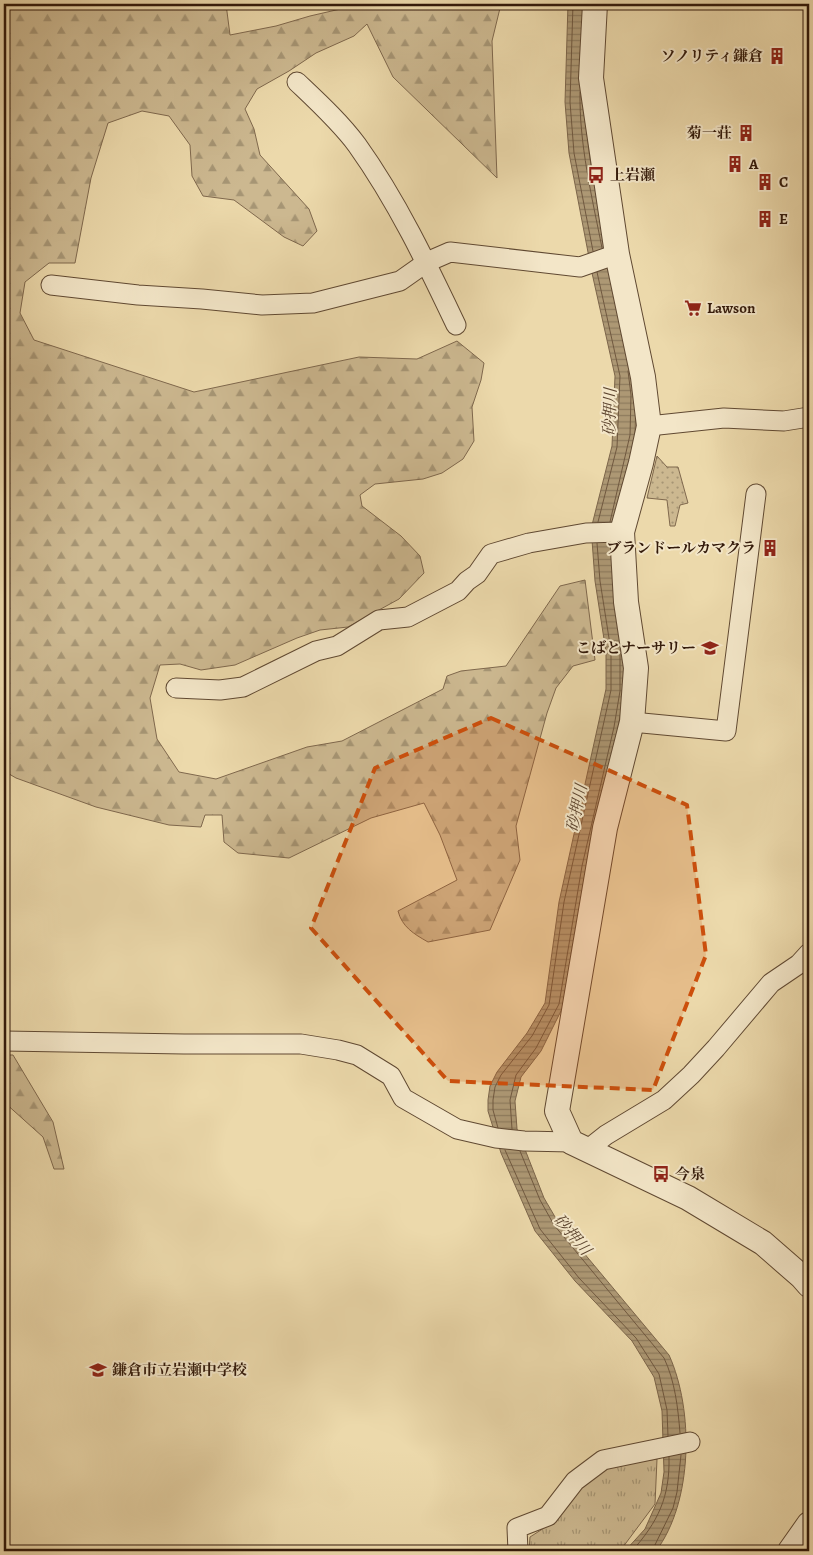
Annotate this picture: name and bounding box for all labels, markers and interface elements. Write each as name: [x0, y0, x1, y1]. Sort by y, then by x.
place label: ソノリティ鎌倉: [661, 46, 763, 66]
building icon: ソノリティ鎌倉: [767, 46, 787, 66]
place label: 菊一荘: [687, 123, 732, 143]
building icon: 菊一荘: [736, 123, 756, 143]
building icon: A: [725, 154, 745, 174]
place label: A: [748, 154, 759, 174]
bus stop icon: 上岩瀬: [586, 165, 606, 185]
place label: 上岩瀬: [610, 165, 655, 185]
building icon: C: [755, 172, 775, 192]
place label: C: [779, 172, 788, 192]
building icon: E: [755, 209, 775, 229]
place label: E: [779, 209, 788, 229]
supermarket icon: Lawson: [683, 298, 703, 318]
place label: Lawson: [707, 298, 756, 318]
water label: 砂押川: [598, 386, 622, 436]
place label: ブランドールカマクラ: [606, 538, 756, 558]
building icon: ブランドールカマクラ: [760, 538, 780, 558]
place label: こばとナーサリー: [576, 638, 696, 658]
school or university icon: こばとナーサリー: [700, 638, 720, 658]
water label: 砂押川: [561, 780, 593, 834]
bus stop icon: 今泉: [651, 1164, 671, 1184]
place label: 今泉: [675, 1164, 705, 1184]
water label: 砂押川: [548, 1209, 597, 1262]
school or university icon: 鎌倉市立岩瀬中学校: [88, 1360, 108, 1380]
place label: 鎌倉市立岩瀬中学校: [112, 1360, 247, 1380]

